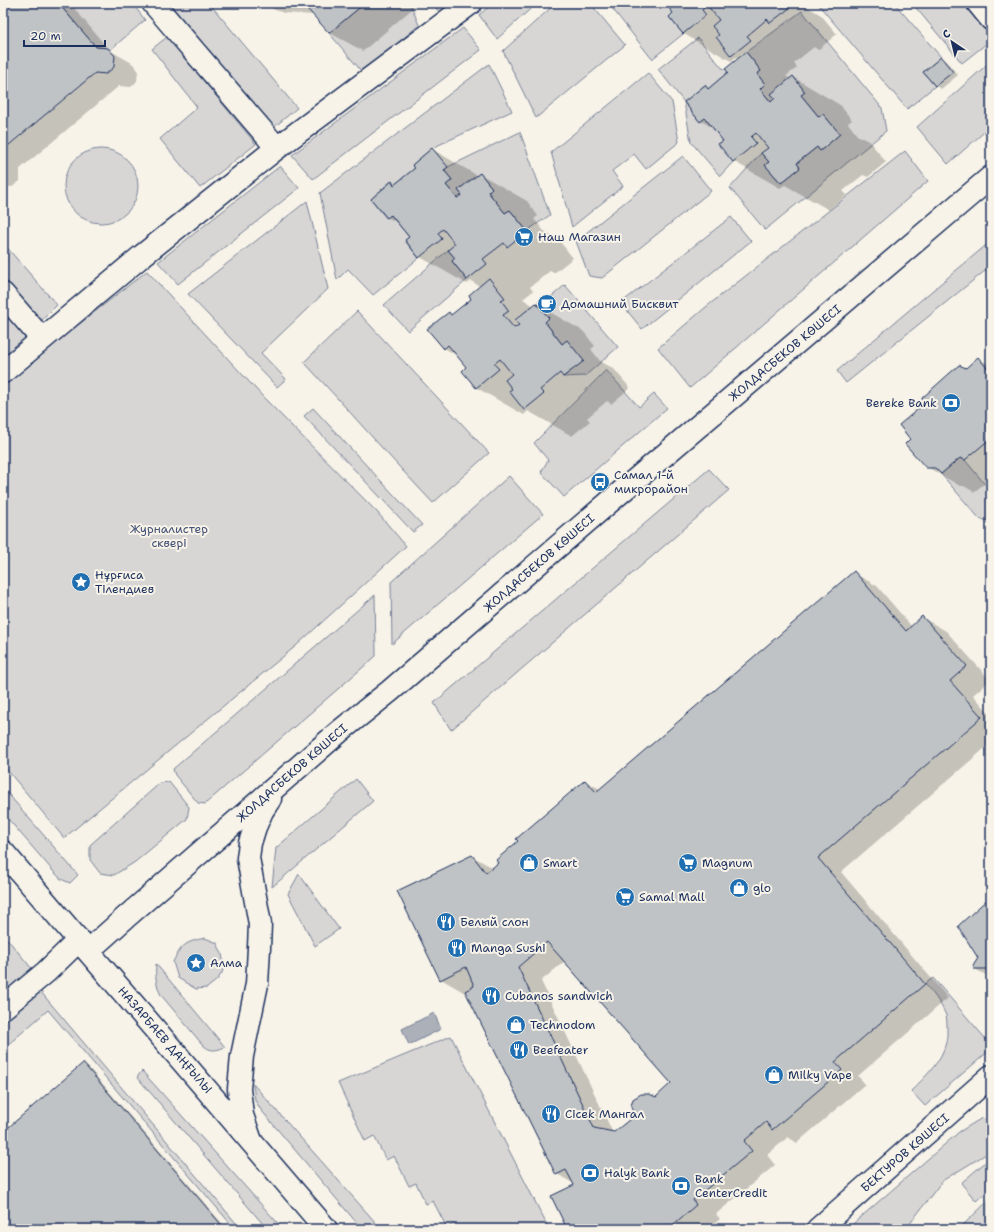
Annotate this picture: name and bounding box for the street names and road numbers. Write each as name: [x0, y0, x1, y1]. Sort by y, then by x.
street label: ЖОЛДАСБЕКОВ КӨШЕСІ: [725, 301, 845, 405]
street label: ЖОЛДАСБЕКОВ КӨШЕСІ: [480, 510, 598, 616]
street label: ЖОЛДАСБЕКОВ КӨШЕСІ: [233, 720, 351, 826]
street label: НАЗАРБАЕВ ДАҢҒЫЛЫ: [114, 983, 216, 1097]
street label: БЕКТУРОВ КӨШЕСІ: [857, 1110, 953, 1196]

